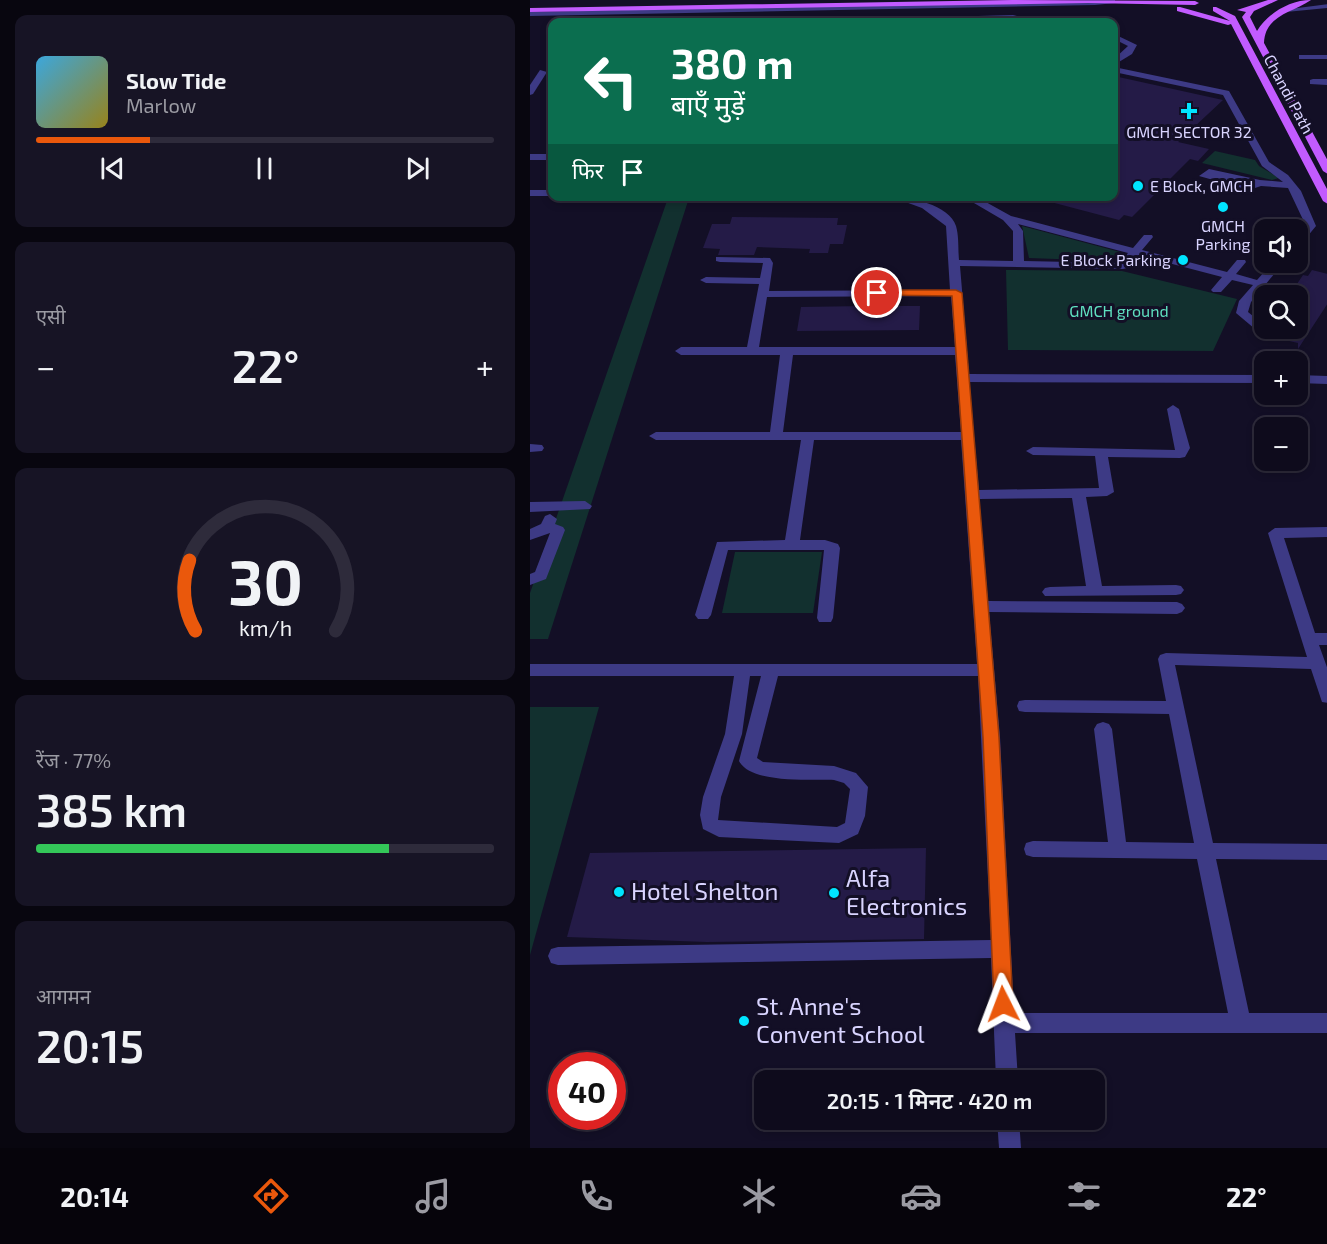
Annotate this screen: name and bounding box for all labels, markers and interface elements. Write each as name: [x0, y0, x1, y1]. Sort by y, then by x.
text: 380 m: [671, 37, 794, 87]
icon: left: [572, 42, 650, 120]
street label: Chandi Path: [1261, 51, 1318, 137]
text: Slow Tide: [126, 67, 226, 93]
text: बाएँ मुड़ें: [671, 88, 745, 120]
text: Marlow: [126, 93, 196, 117]
marker: GMCH SECTOR 32: [1180, 102, 1198, 120]
place label: GMCH SECTOR 32: [1126, 122, 1252, 141]
icon: previous: [96, 152, 129, 185]
icon: pause: [248, 152, 281, 185]
icon: next: [401, 152, 434, 185]
icon: arrive: [616, 156, 649, 189]
text: फिर: [572, 157, 604, 183]
place label: E Block, GMCH: [1150, 176, 1253, 195]
marker: E Block, GMCH: [1131, 179, 1145, 193]
marker: GMCH Parking: [1216, 200, 1230, 214]
place label: GMCH Parking: [1196, 216, 1251, 253]
map controls: [1254, 219, 1308, 471]
button: sound: [1254, 219, 1308, 273]
place label: E Block Parking: [1060, 250, 1171, 269]
marker: E Block Parking: [1176, 253, 1190, 267]
pin: [851, 267, 902, 318]
icon: arrive: [860, 276, 893, 309]
button: search: [1254, 285, 1308, 339]
park label: GMCH ground: [1069, 301, 1169, 320]
text: एसी: [36, 304, 66, 328]
text: 22°: [232, 338, 299, 392]
text: −: [36, 346, 55, 386]
text: +: [476, 346, 494, 386]
button: +: [1254, 351, 1308, 405]
button: −: [1254, 417, 1308, 471]
text: 30: [228, 543, 302, 618]
text: km/h: [238, 615, 292, 640]
text: रेंज · 77%: [36, 748, 111, 772]
text: 385 km: [36, 782, 187, 836]
place label: Alfa Electronics: [846, 863, 967, 920]
place label: Hotel Shelton: [631, 876, 779, 905]
marker: Hotel Shelton: [612, 885, 626, 899]
marker: Alfa Electronics: [827, 886, 841, 900]
position arrow: [971, 972, 1035, 1036]
text: आगमन: [36, 984, 91, 1008]
place label: St. Anne's Convent School: [756, 991, 925, 1048]
marker: St. Anne's Convent School: [737, 1014, 751, 1028]
text: 20:15: [36, 1018, 144, 1072]
speed limit sign: 40: [548, 1052, 626, 1130]
text: 20:15 · 1 मिनट · 420 m: [827, 1087, 1032, 1113]
icon: directions: [250, 1175, 292, 1217]
icon: music: [412, 1175, 454, 1217]
icon: phone: [575, 1175, 617, 1217]
icon: climate: [738, 1175, 780, 1217]
icon: car: [900, 1175, 942, 1217]
icon: filters: [1063, 1175, 1105, 1217]
text: 20:14: [60, 1180, 129, 1212]
text: 22°: [1226, 1180, 1267, 1212]

